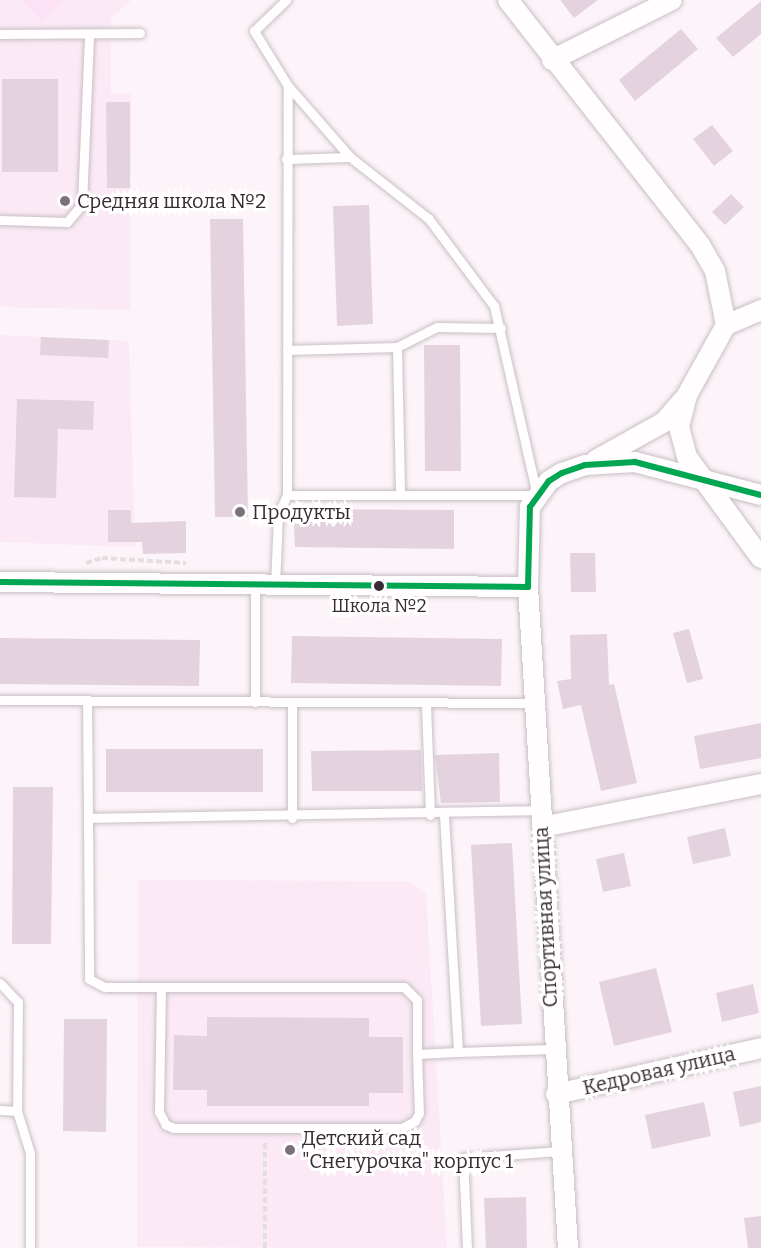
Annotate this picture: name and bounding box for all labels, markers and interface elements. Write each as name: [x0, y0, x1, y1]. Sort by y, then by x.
place label: Средняя школа №2: [77, 189, 266, 213]
marker: Средняя школа №2: [58, 194, 72, 208]
place label: Продукты: [252, 500, 351, 524]
marker: Продукты: [233, 505, 247, 519]
marker: Школа №2: [373, 580, 385, 592]
place label: Школа №2: [331, 595, 427, 617]
street label: Спортивная улица: [529, 826, 563, 1008]
street label: Кедровая улица: [580, 1042, 738, 1100]
place label: Детский сад "Снегурочка" корпус 1: [302, 1126, 513, 1173]
marker: Детский сад "Снегурочка" корпус 1: [283, 1143, 297, 1157]

